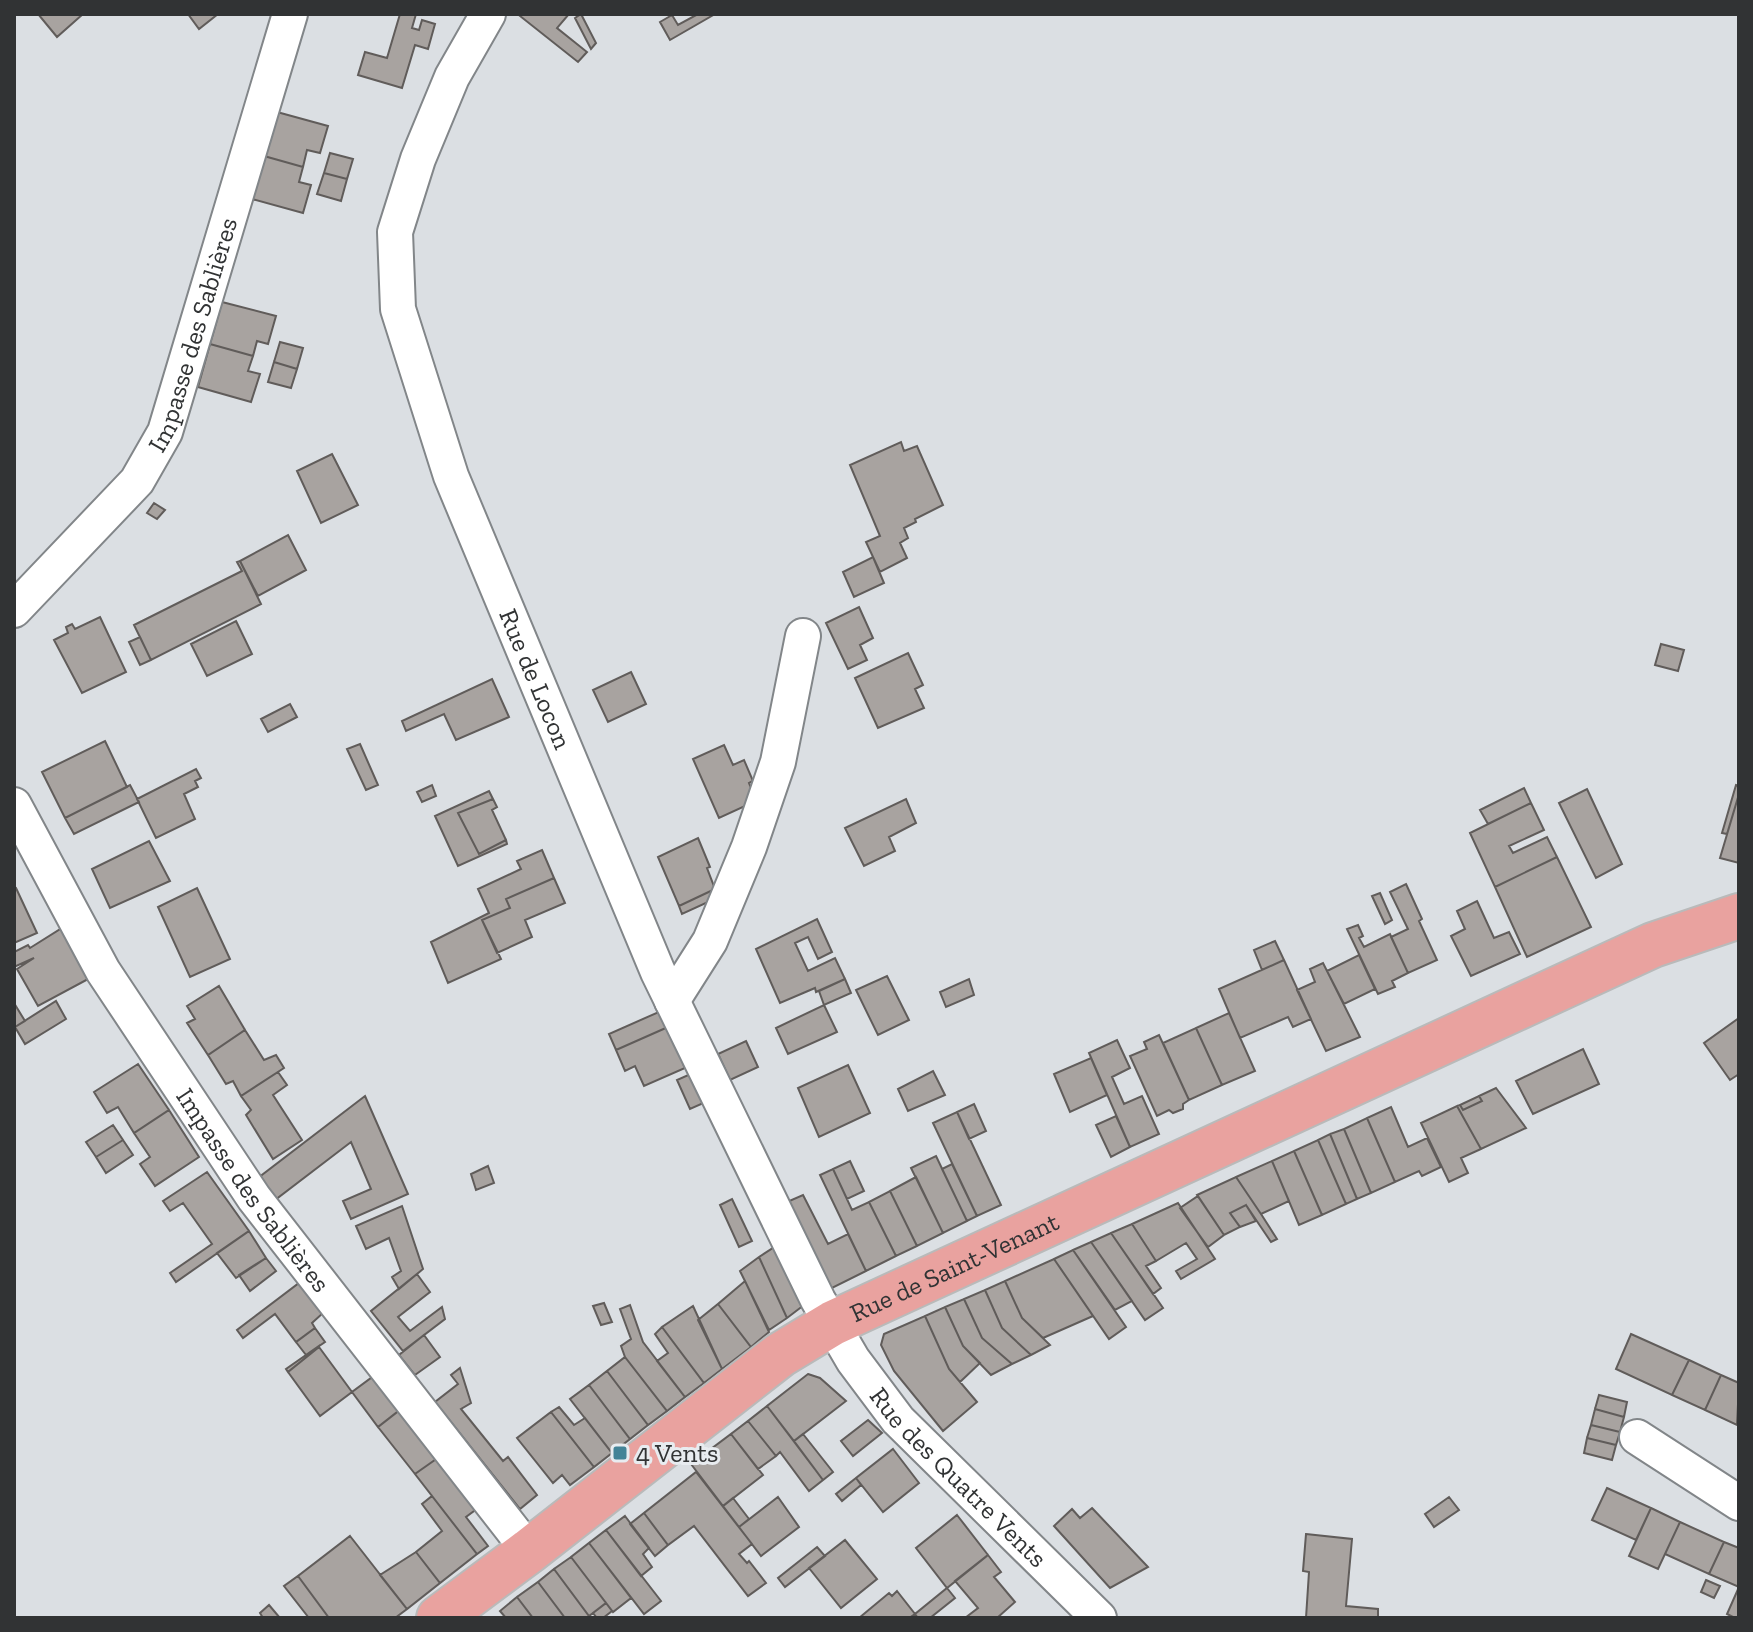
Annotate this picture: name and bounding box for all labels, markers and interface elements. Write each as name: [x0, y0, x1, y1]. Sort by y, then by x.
street label: Impasse des Sablières: [141, 214, 244, 458]
street label: Rue de Locon: [492, 604, 579, 754]
street label: Impasse des Sablières: [169, 1082, 337, 1298]
street label: Rue de Saint-Venant: [845, 1205, 1064, 1329]
street label: Rue des Quatre Vents: [863, 1381, 1054, 1574]
place label: 4 Vents: [636, 1437, 718, 1469]
marker: 4 Vents: [611, 1444, 629, 1462]

